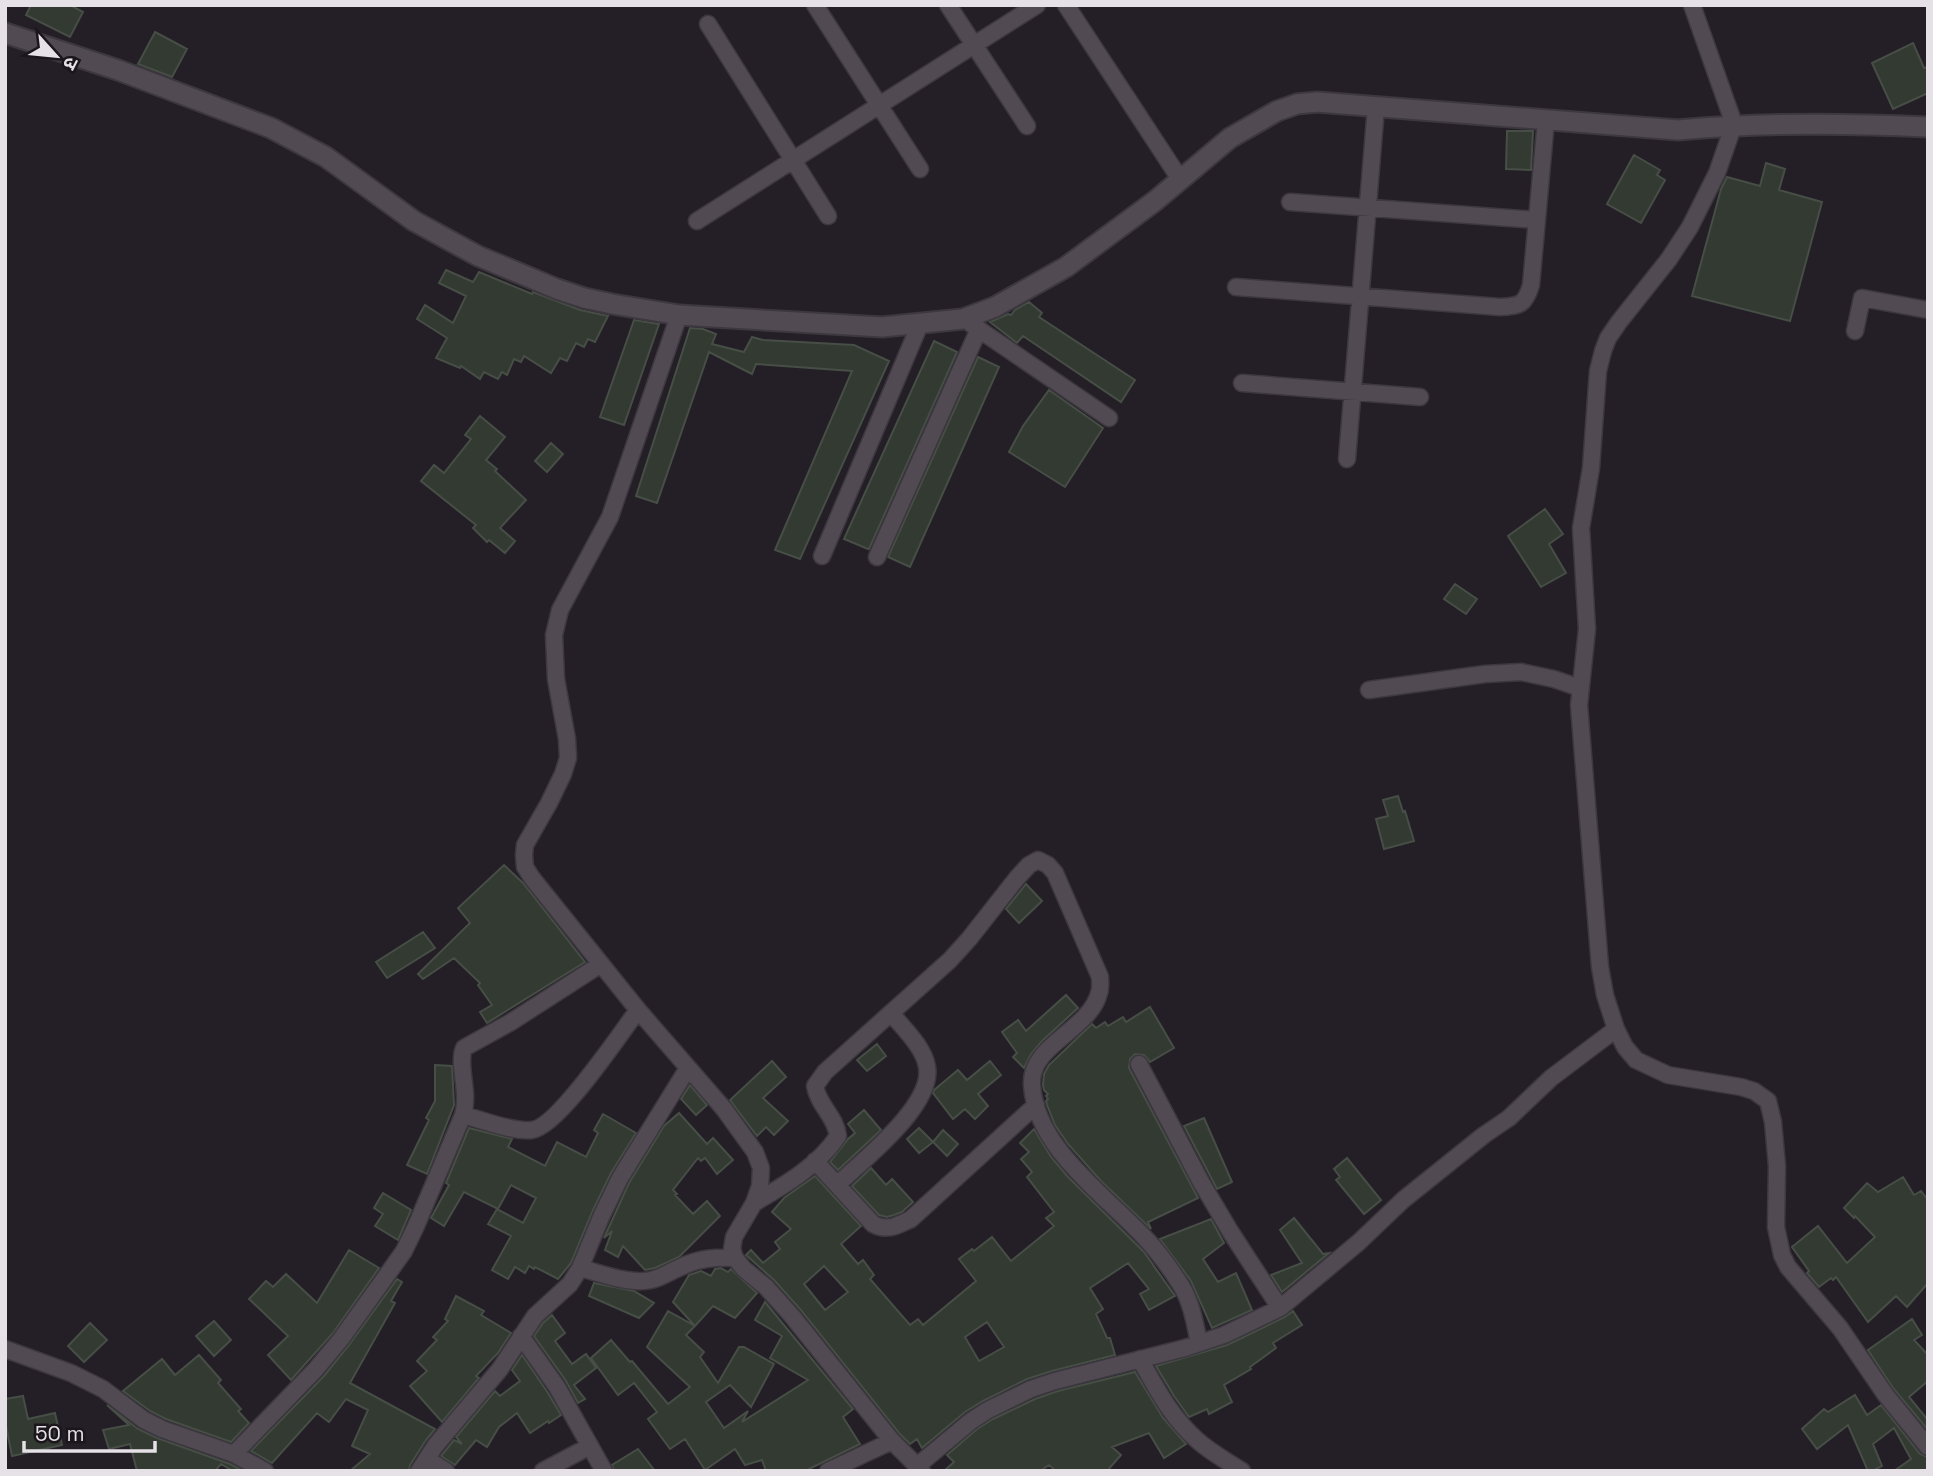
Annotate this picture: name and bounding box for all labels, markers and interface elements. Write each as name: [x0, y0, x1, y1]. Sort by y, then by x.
north arrow: [21, 21, 91, 91]
text: उ: [57, 53, 84, 75]
scale bar: [24, 1410, 156, 1454]
text: 50 m: [35, 1420, 85, 1447]

